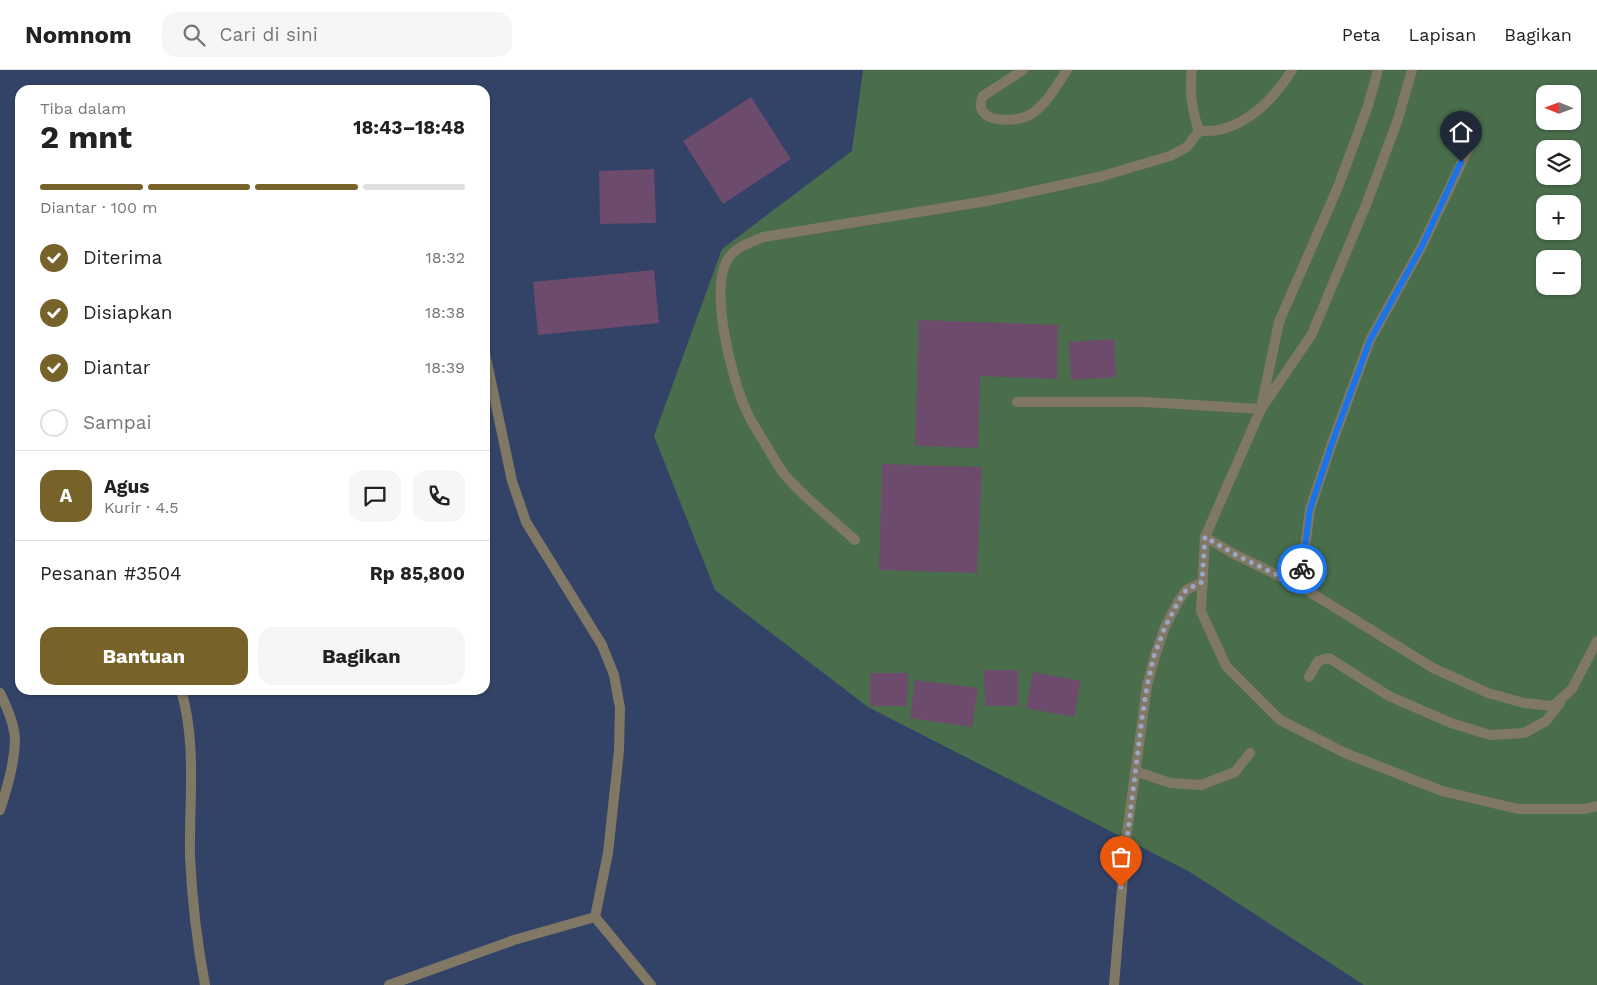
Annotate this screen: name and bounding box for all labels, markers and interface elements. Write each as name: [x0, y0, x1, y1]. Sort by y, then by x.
search box: [162, 12, 512, 57]
text: Nomnom: [25, 21, 132, 49]
icon: search: [180, 21, 208, 49]
text: Cari di sini: [220, 23, 318, 46]
text: Peta: [1342, 24, 1380, 45]
text: Lapisan: [1408, 24, 1476, 45]
text: Bagikan: [1504, 24, 1572, 45]
north arrow: [1536, 85, 1581, 130]
map controls: [1536, 85, 1581, 295]
text: Tiba dalam: [40, 99, 126, 118]
pin: [1440, 111, 1482, 162]
text: 18:43–18:48: [353, 116, 465, 139]
text: 2 mnt: [40, 118, 132, 156]
icon: home: [1447, 118, 1475, 146]
button: layers: [1536, 140, 1581, 185]
button: +: [1536, 195, 1581, 240]
text: Diantar · 100 m: [40, 198, 158, 217]
icon: check: [40, 244, 68, 272]
text: Diterima: [83, 246, 162, 269]
text: 18:32: [426, 248, 465, 267]
button: −: [1536, 250, 1581, 295]
icon: check: [40, 299, 68, 327]
text: Disiapkan: [83, 301, 173, 324]
text: 18:38: [425, 303, 465, 322]
icon: check: [40, 354, 68, 382]
text: Diantar: [83, 356, 151, 379]
text: 18:39: [425, 358, 465, 377]
text: Sampai: [83, 411, 152, 434]
button: chat: [349, 470, 401, 522]
button: phone: [413, 470, 465, 522]
text: Agus: [104, 475, 149, 498]
text: A: [60, 484, 72, 507]
text: Kurir · 4.5: [104, 498, 179, 517]
courier: [1277, 544, 1327, 594]
icon: bike: [1288, 555, 1316, 583]
text: Pesanan #3504: [40, 562, 182, 585]
text: Rp 85,800: [370, 562, 465, 585]
button: Bantuan: [40, 627, 248, 685]
button: Bagikan: [258, 627, 465, 685]
pin: [1100, 836, 1142, 887]
icon: bag: [1107, 843, 1135, 871]

